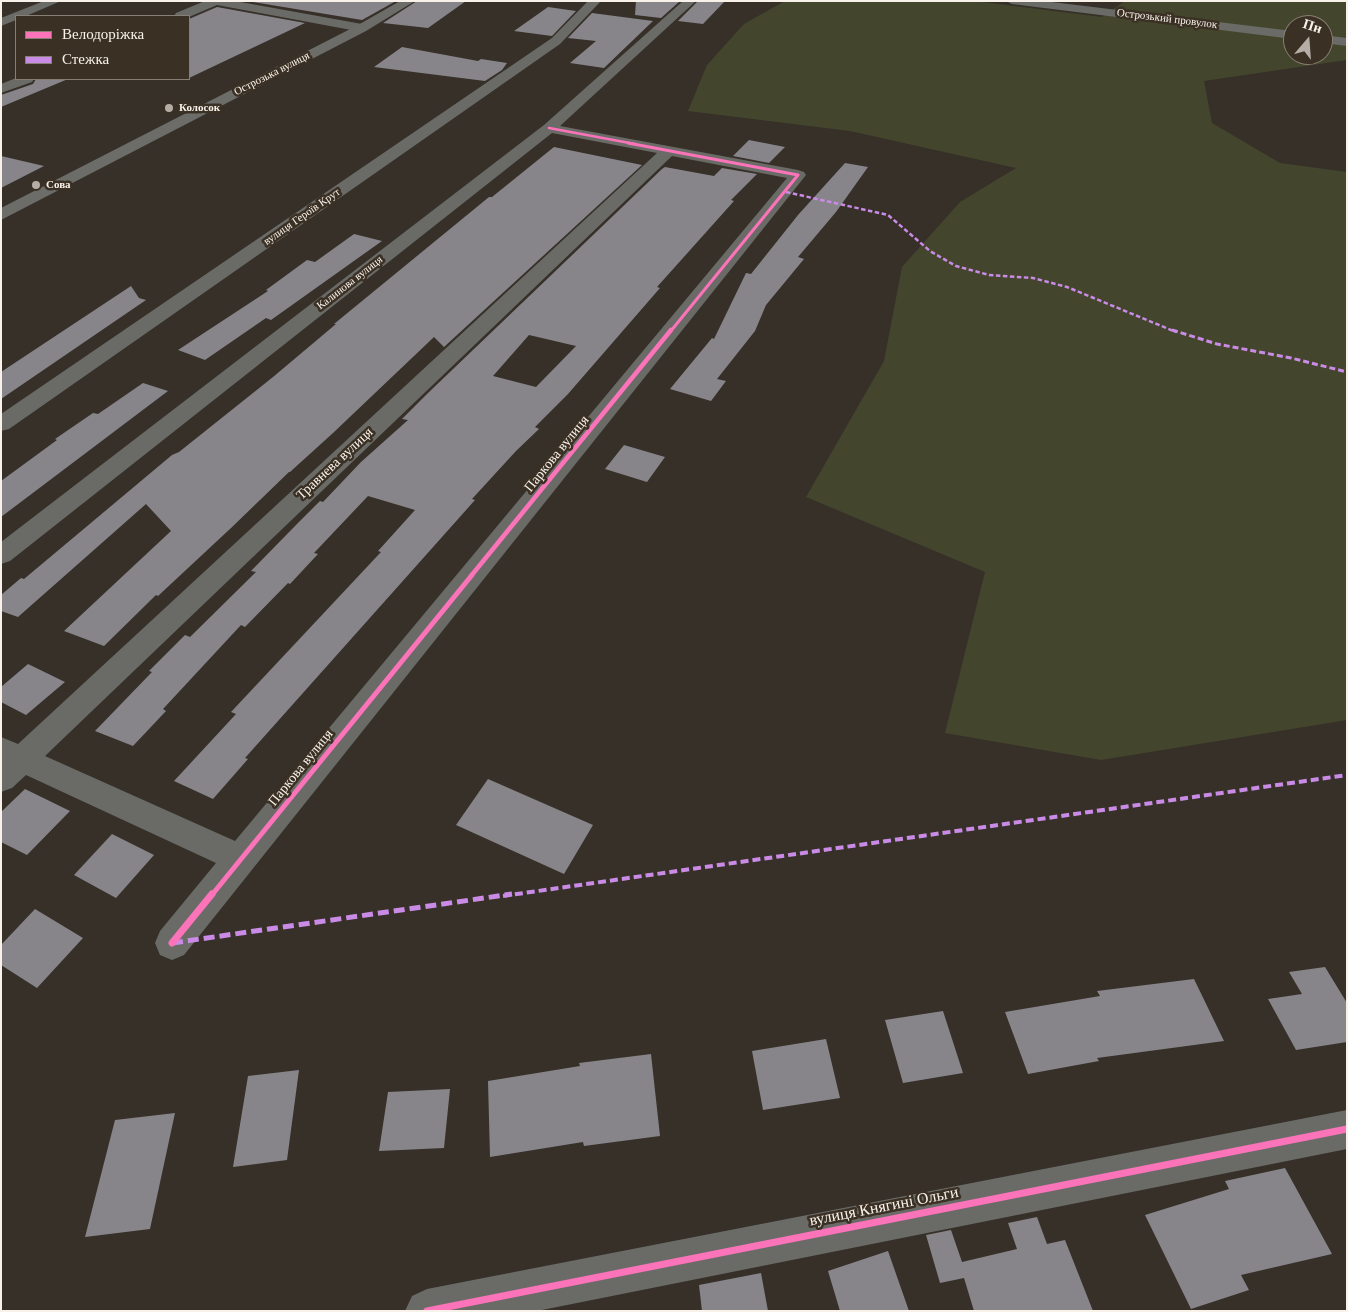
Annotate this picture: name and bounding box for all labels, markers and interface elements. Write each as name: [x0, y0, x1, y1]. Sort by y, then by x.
street label: Острозький провулок: [1116, 6, 1218, 32]
legend: [15, 15, 190, 80]
north arrow: [1283, 15, 1333, 65]
text: Пн: [1301, 16, 1324, 36]
text: Велодоріжка: [62, 26, 144, 42]
street label: Острозька вулиця: [232, 49, 312, 99]
text: Стежка: [62, 51, 109, 67]
place label: Колосок: [179, 101, 220, 115]
marker: Колосок: [163, 102, 175, 114]
place label: Сова: [46, 178, 71, 192]
marker: Сова: [30, 179, 42, 191]
street label: вулиця Героїв Крут: [261, 186, 343, 248]
street label: Калинова вулиця: [315, 253, 385, 313]
street label: Паркова вулиця: [521, 412, 593, 496]
street label: Травнева вулиця: [293, 424, 377, 504]
street label: Паркова вулиця: [265, 726, 337, 810]
street label: вулиця Княгині Ольги: [808, 1183, 960, 1231]

